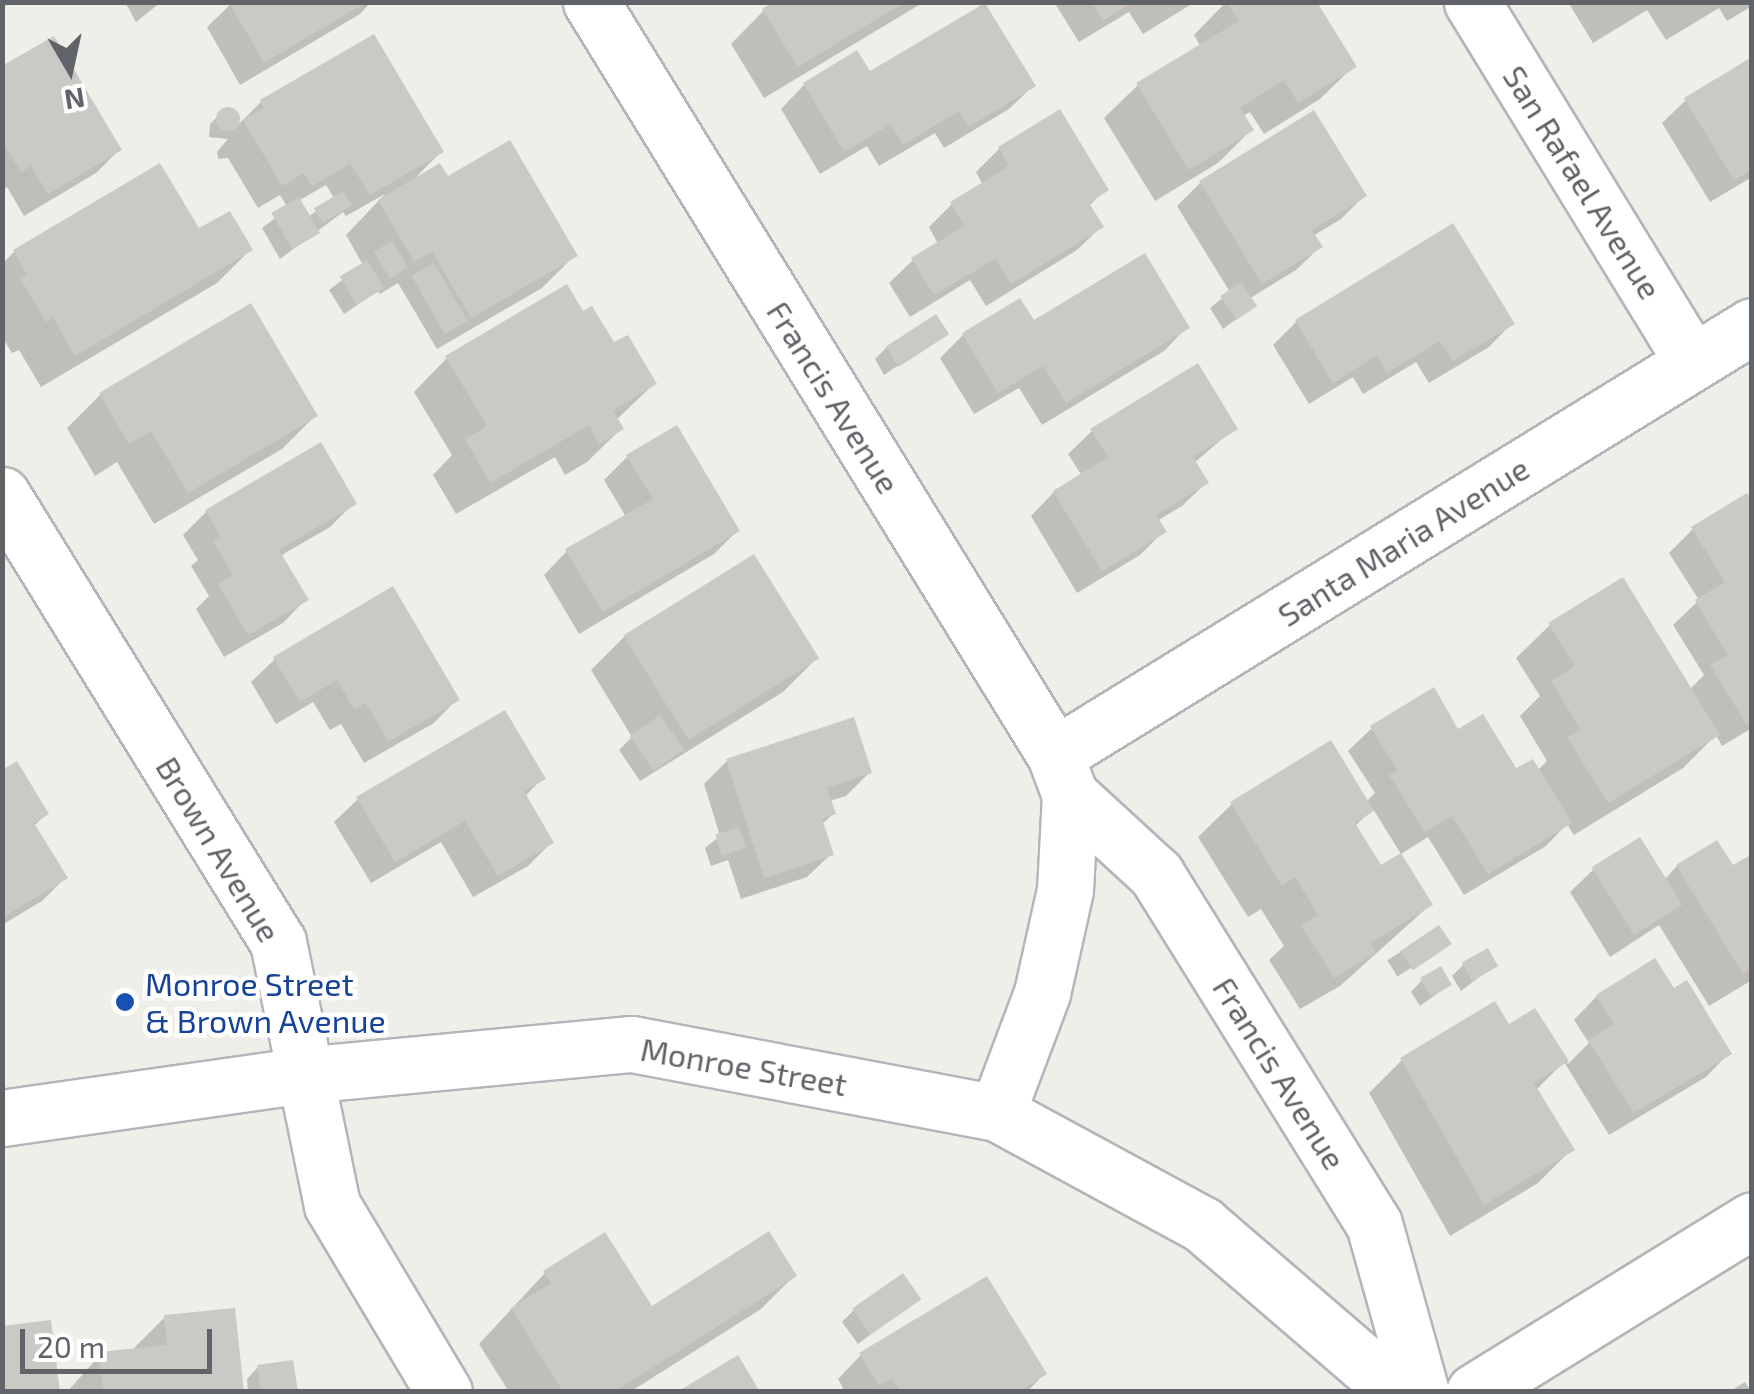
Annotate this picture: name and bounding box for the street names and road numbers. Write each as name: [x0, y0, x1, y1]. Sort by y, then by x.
street label: San Rafael Avenue: [1495, 58, 1671, 306]
street label: Francis Avenue: [759, 294, 909, 500]
street label: Santa Maria Avenue: [1270, 448, 1536, 634]
street label: Brown Avenue: [149, 749, 289, 949]
street label: Francis Avenue: [1205, 970, 1355, 1176]
street label: Monroe Street: [638, 1029, 850, 1103]

